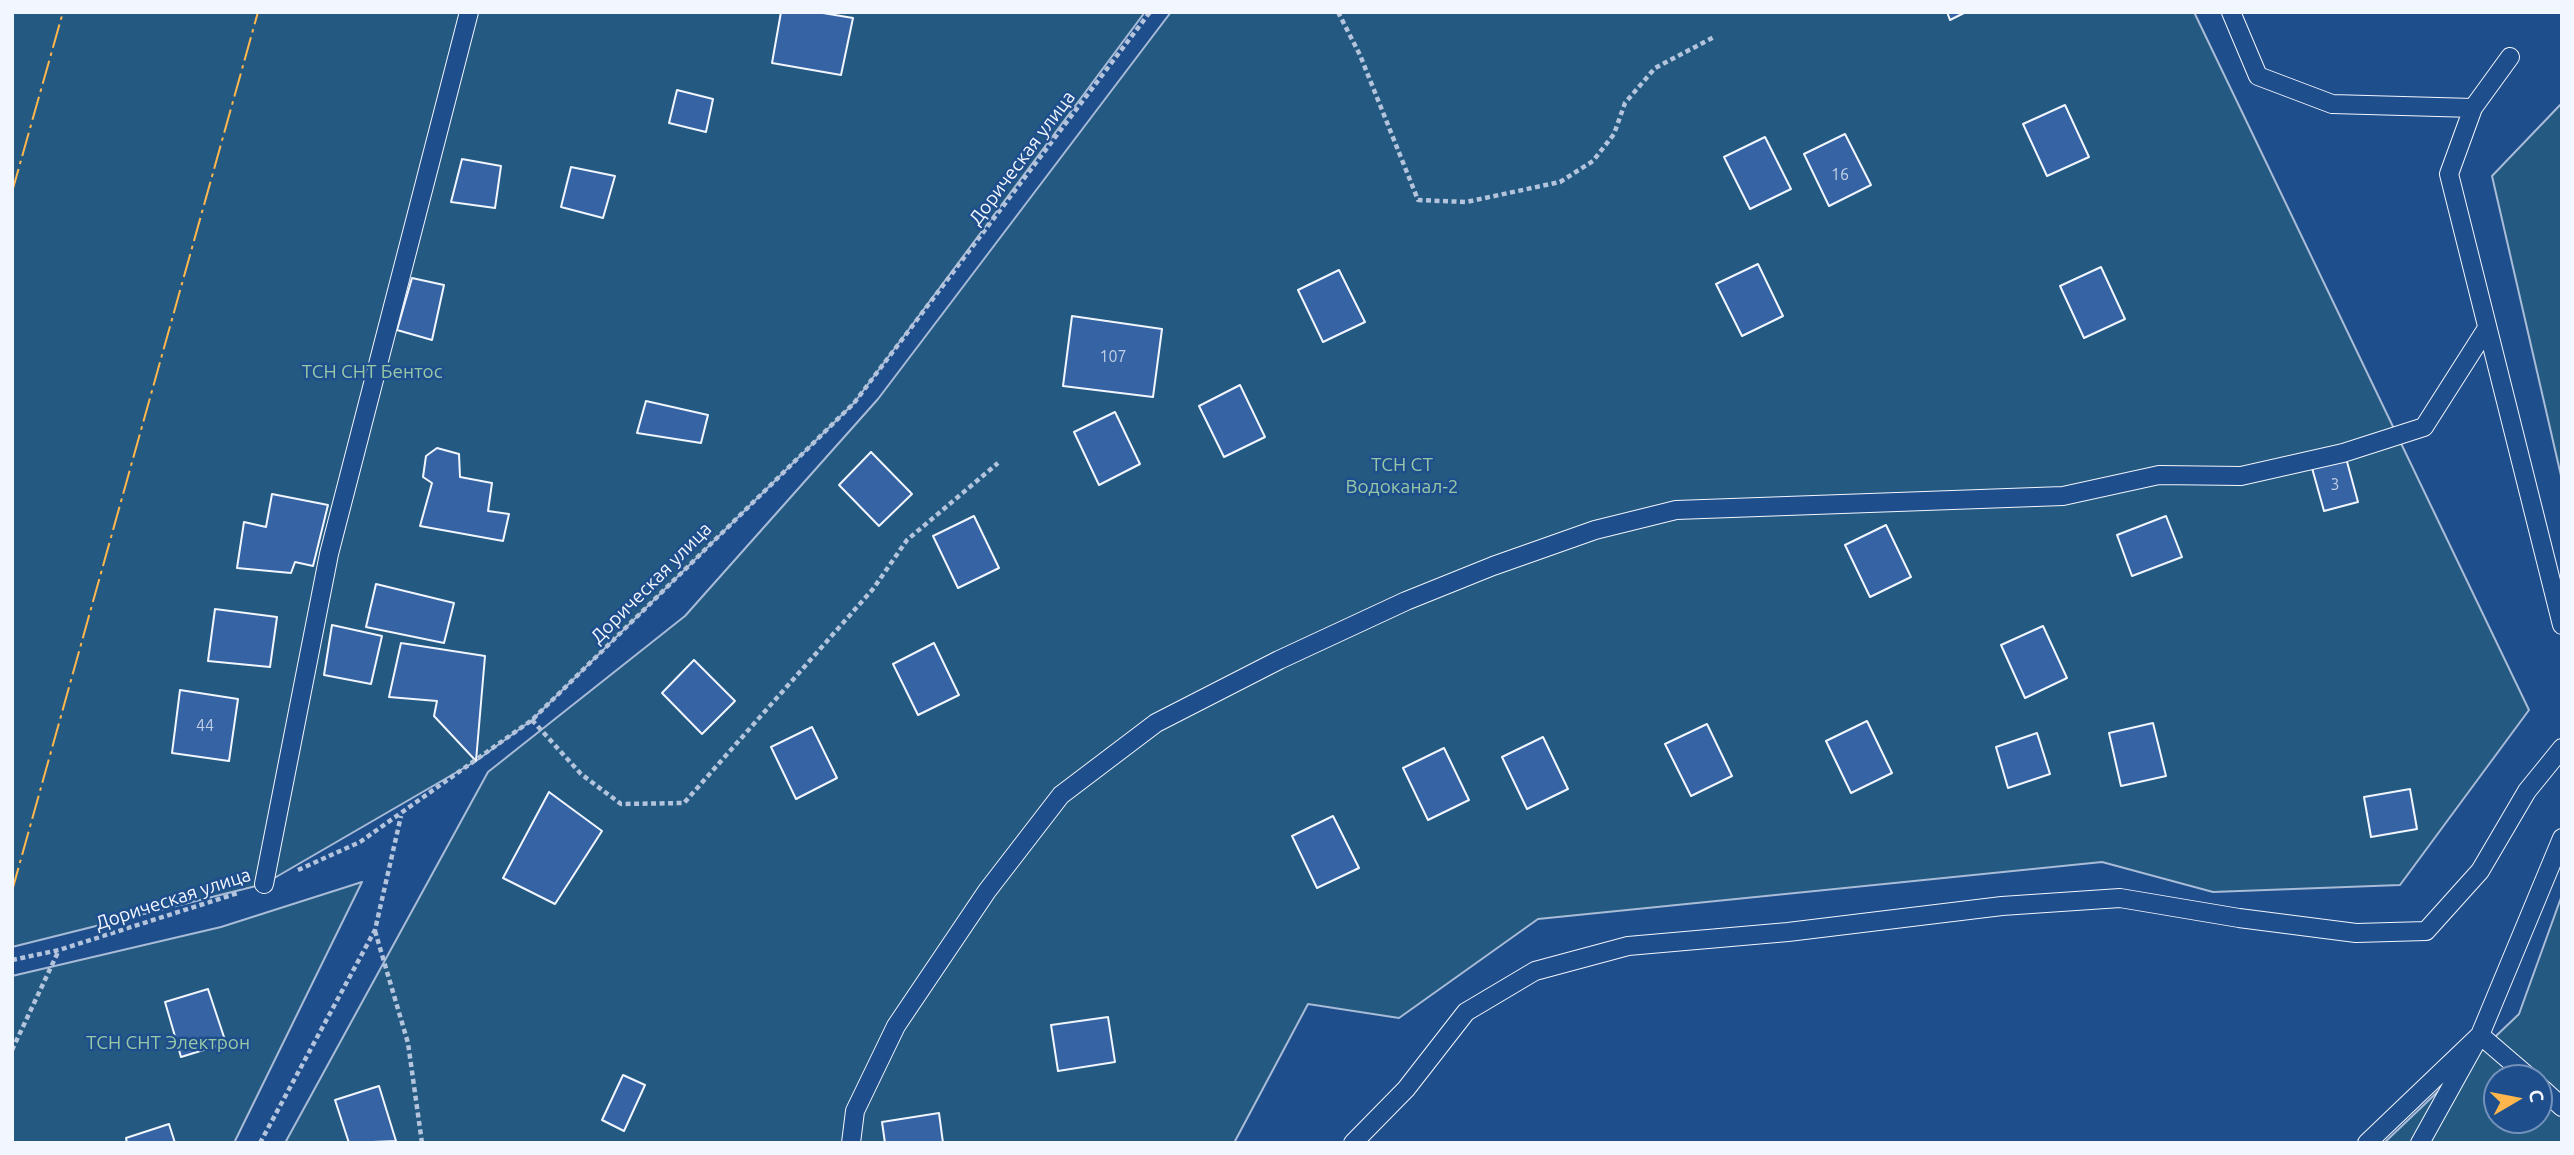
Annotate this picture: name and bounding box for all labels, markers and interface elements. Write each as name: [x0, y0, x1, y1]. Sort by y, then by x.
street label: Дорическая улица: [964, 86, 1080, 230]
house number: 16: [1831, 165, 1849, 185]
house number: 107: [1099, 347, 1127, 367]
park label: ТСН СНТ Бентос: [301, 361, 443, 383]
park label: ТСН СТ Водоканал-2: [1345, 454, 1459, 498]
house number: 3: [2330, 475, 2340, 495]
street label: Дорическая улица: [586, 518, 716, 648]
house number: 44: [196, 716, 214, 736]
street label: Дорическая улица: [92, 863, 254, 935]
park label: ТСН СНТ Электрон: [86, 1032, 250, 1054]
north arrow: [2483, 1064, 2553, 1134]
text: С: [2525, 1088, 2549, 1104]

